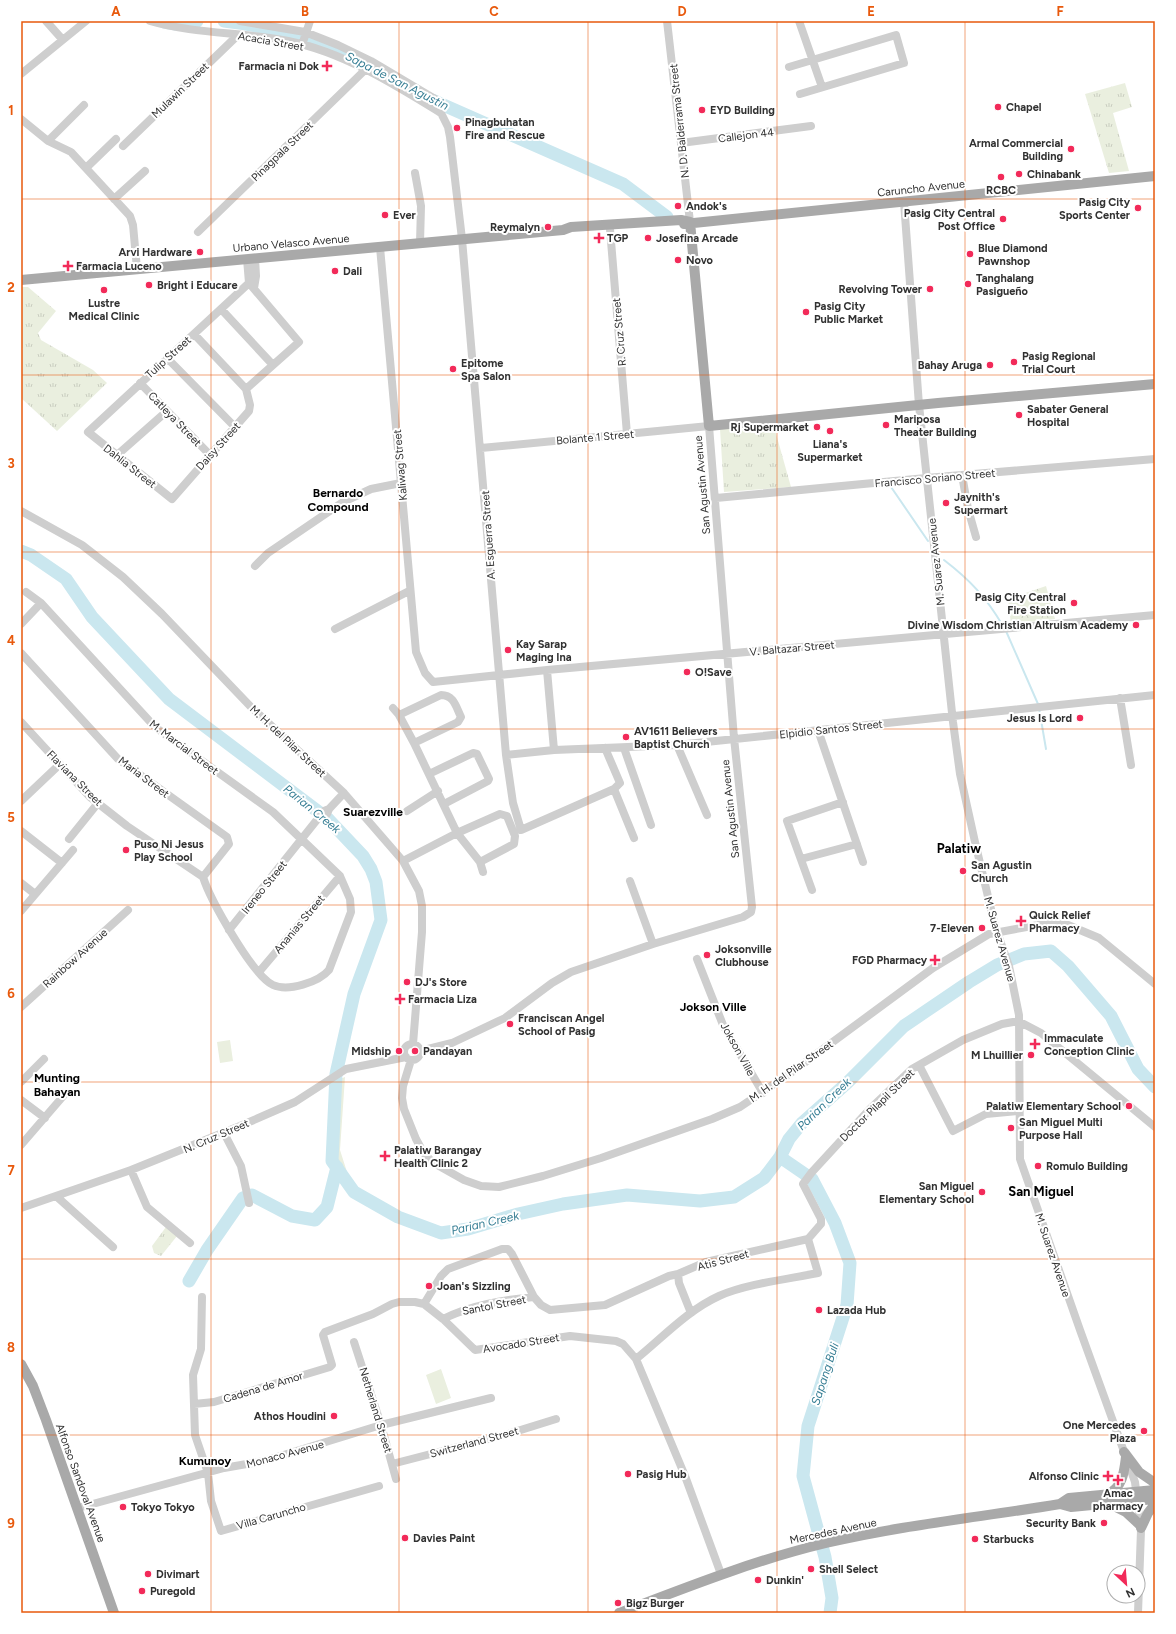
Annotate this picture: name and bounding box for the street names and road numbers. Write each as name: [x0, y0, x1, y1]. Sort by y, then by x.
street label: Acacia Street: [237, 29, 305, 54]
street label: Mulawin Street: [149, 60, 212, 121]
street label: N. D. Balderrama Street: [667, 63, 692, 179]
street label: Pinagpala Street: [249, 119, 316, 184]
street label: Callejon 44: [717, 126, 775, 145]
street label: Caruncho Avenue: [877, 177, 965, 200]
street label: Urbano Velasco Avenue: [232, 232, 350, 255]
street label: R. Cruz Street: [610, 297, 629, 367]
street label: Tulip Street: [143, 334, 194, 381]
street label: Catleya Street: [145, 389, 204, 449]
street label: Daisy Street: [193, 420, 243, 473]
street label: Bolante 1 Street: [556, 428, 635, 447]
street label: Kaliwag Street: [391, 429, 410, 501]
street label: San Agustin Avenue: [692, 435, 713, 535]
street label: Dahlia Street: [101, 442, 159, 491]
street label: Francisco Soriano Street: [874, 467, 996, 490]
street label: A. Esguerra Street: [479, 490, 498, 580]
street label: M. Suarez Avenue: [925, 518, 948, 606]
street label: V. Baltazar Street: [749, 638, 835, 659]
street label: M. H. del Pilar Street: [247, 703, 328, 780]
street label: M. Marcial Street: [147, 717, 221, 778]
street label: Elpidio Santos Street: [779, 718, 883, 741]
street label: Flaviana Street: [44, 748, 105, 809]
street label: Maria Street: [116, 754, 172, 801]
street label: San Agustin Avenue: [719, 759, 742, 859]
street label: Ireneo Street: [239, 858, 290, 917]
street label: Ananias Street: [271, 893, 328, 956]
street label: M. Suarez Avenue: [981, 895, 1018, 983]
street label: Rainbow Avenue: [40, 926, 110, 991]
street label: Jokson Ville: [718, 1020, 757, 1078]
street label: M. H. del Pilar Street: [747, 1038, 836, 1105]
street label: Doctor Pilapil Street: [837, 1066, 917, 1144]
street label: N. Cruz Street: [181, 1117, 251, 1156]
street label: M. Suarez Avenue: [1032, 1212, 1073, 1299]
street label: Atis Street: [696, 1247, 750, 1274]
street label: Santol Street: [461, 1293, 527, 1318]
street label: Avocado Street: [482, 1331, 560, 1356]
street label: Netherland Street: [356, 1366, 395, 1454]
street label: Cadena de Amor: [222, 1369, 305, 1406]
street label: Alfonso Sandoval Avenue: [53, 1422, 108, 1544]
street label: Switzerland Street: [428, 1424, 520, 1461]
street label: Monaco Avenue: [245, 1438, 325, 1471]
street label: Villa Caruncho: [235, 1500, 307, 1533]
street label: Mercedes Avenue: [788, 1516, 878, 1547]

